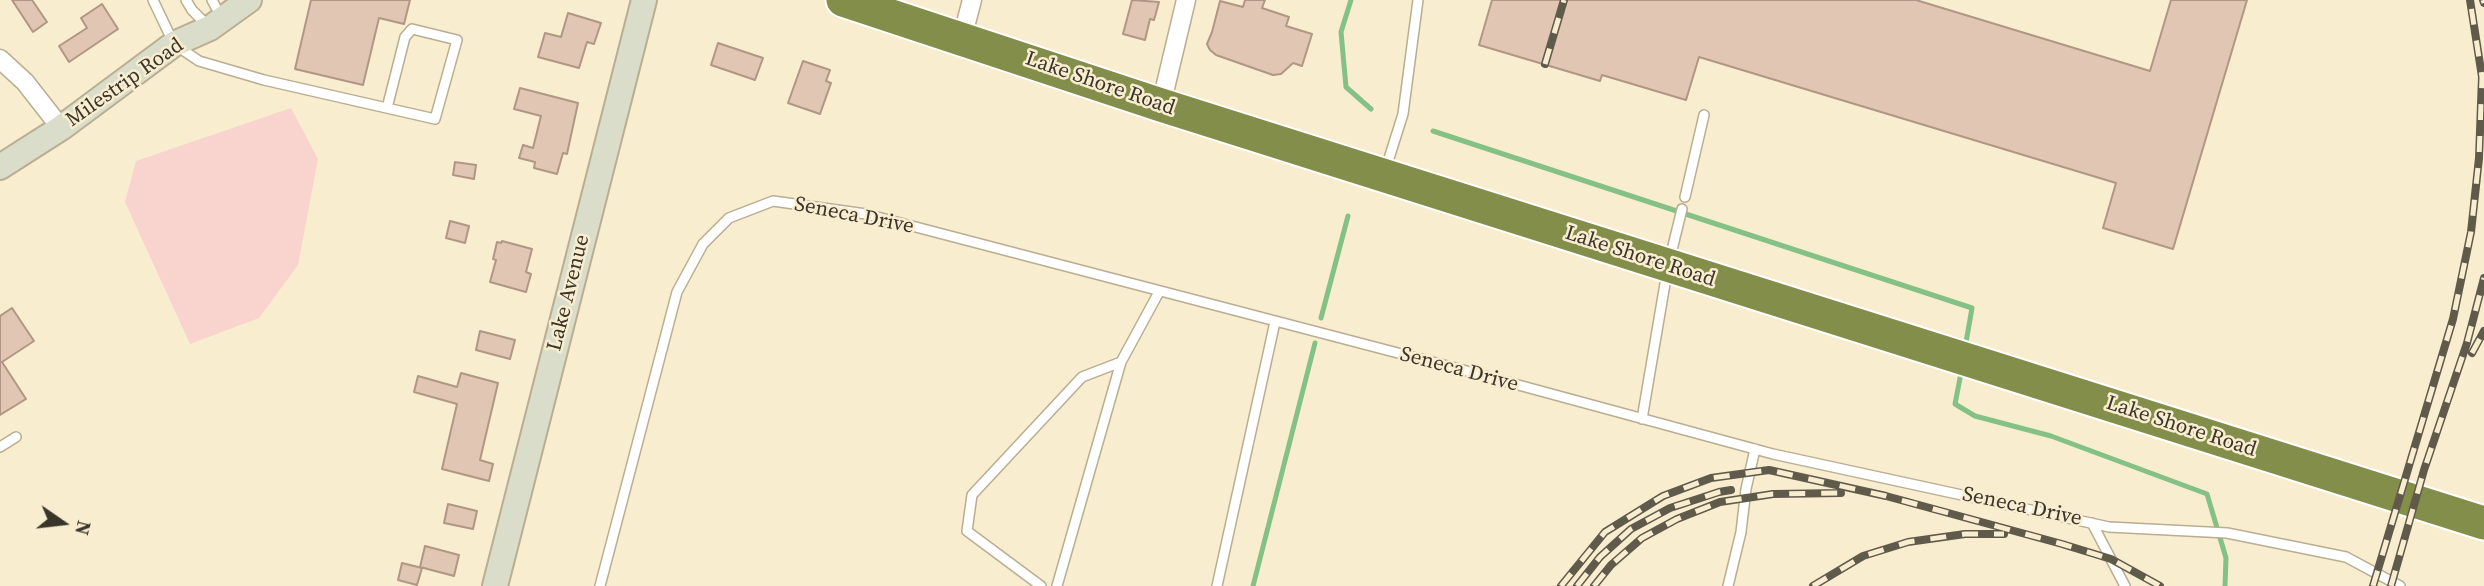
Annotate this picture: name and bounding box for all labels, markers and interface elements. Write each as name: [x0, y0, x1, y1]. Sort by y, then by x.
street label: Milestrip Road: [61, 33, 189, 133]
street label: Lake Shore Road: [1022, 47, 1178, 121]
street label: Seneca Drive: [792, 192, 916, 240]
street label: Lake Shore Road: [1562, 221, 1718, 293]
street label: Lake Avenue: [542, 232, 596, 354]
street label: Seneca Drive: [1397, 342, 1521, 398]
street label: Lake Shore Road: [2103, 391, 2259, 463]
street label: Seneca Drive: [1960, 482, 2084, 532]
north arrow: [28, 488, 98, 558]
text: N: [69, 518, 98, 538]

